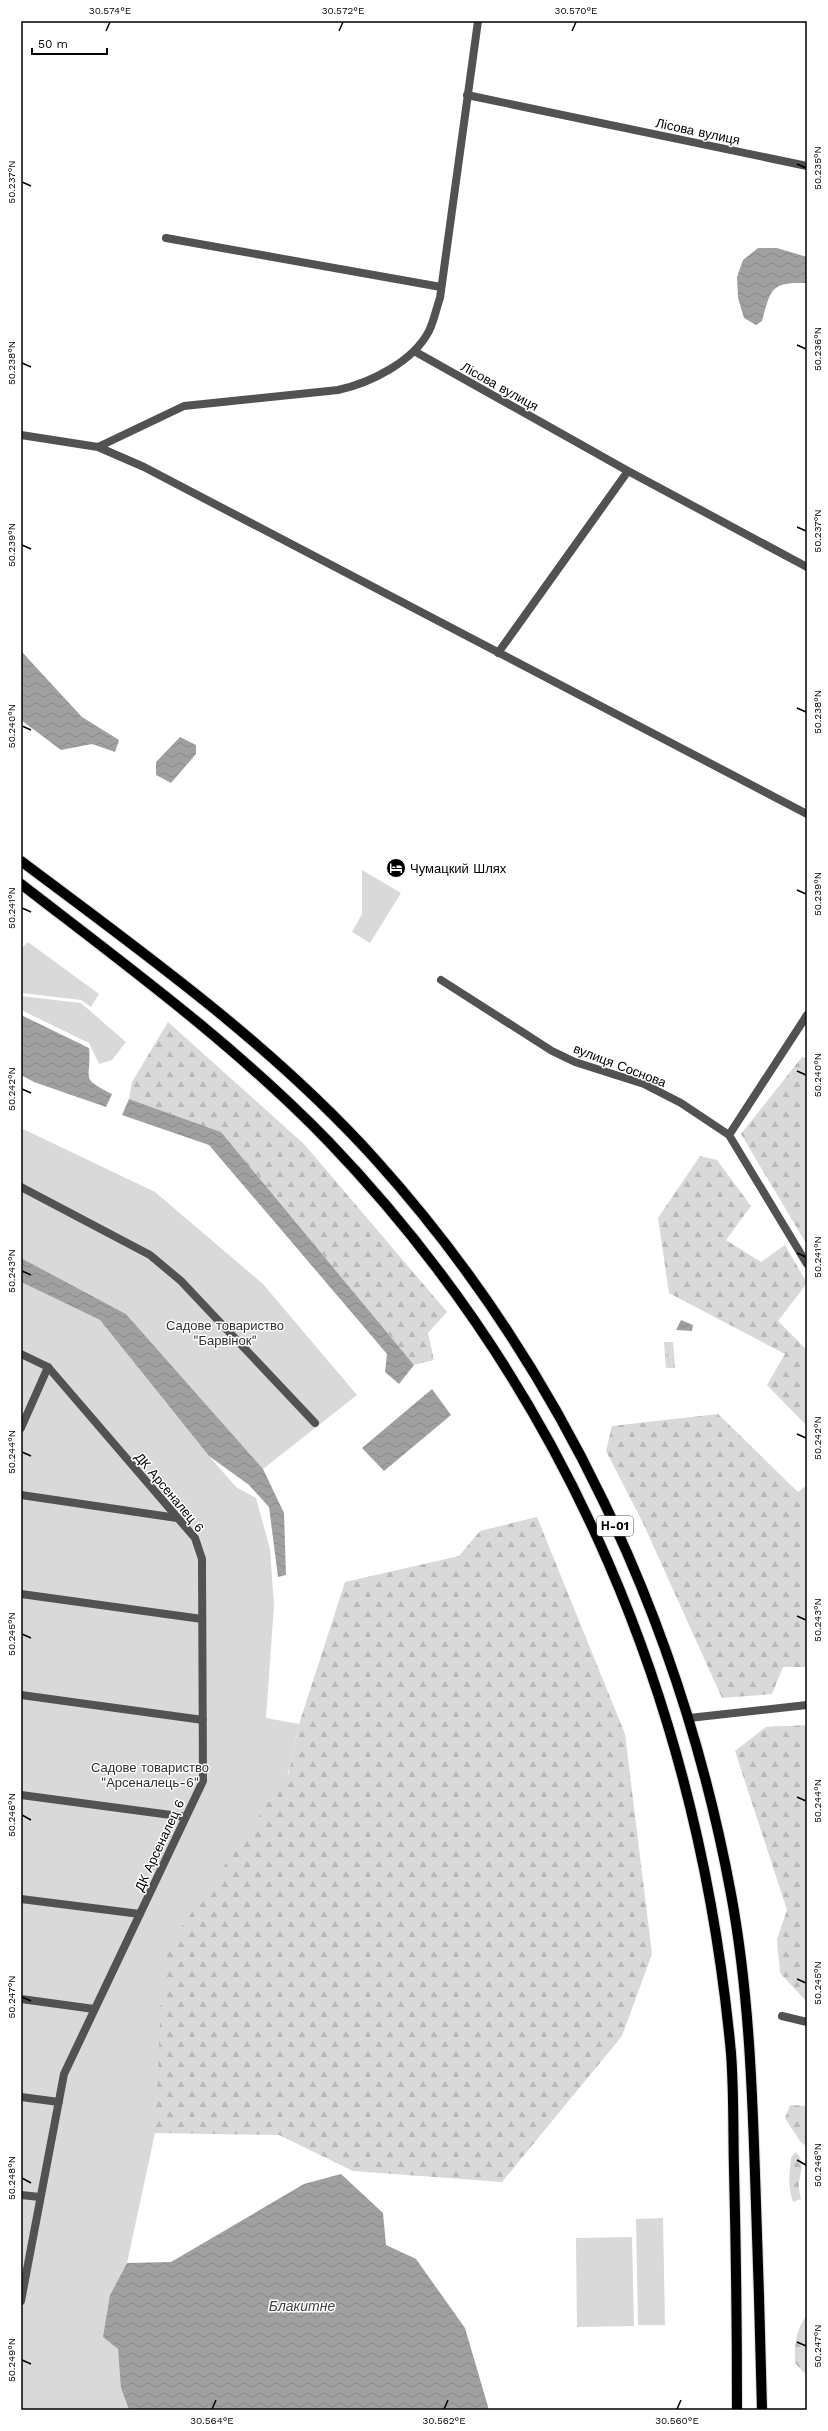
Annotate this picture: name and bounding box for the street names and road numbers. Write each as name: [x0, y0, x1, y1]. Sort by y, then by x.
street label: Лісова вулиця: [654, 115, 741, 148]
street label: Лісова вулиця: [459, 359, 541, 414]
street label: вулиця Соснова: [571, 1041, 669, 1090]
street label: ДК Арсеналец 6: [132, 1449, 207, 1535]
road number: Н-01: [597, 1516, 633, 1536]
street label: ДК Арсеналец 6: [132, 1797, 187, 1893]

